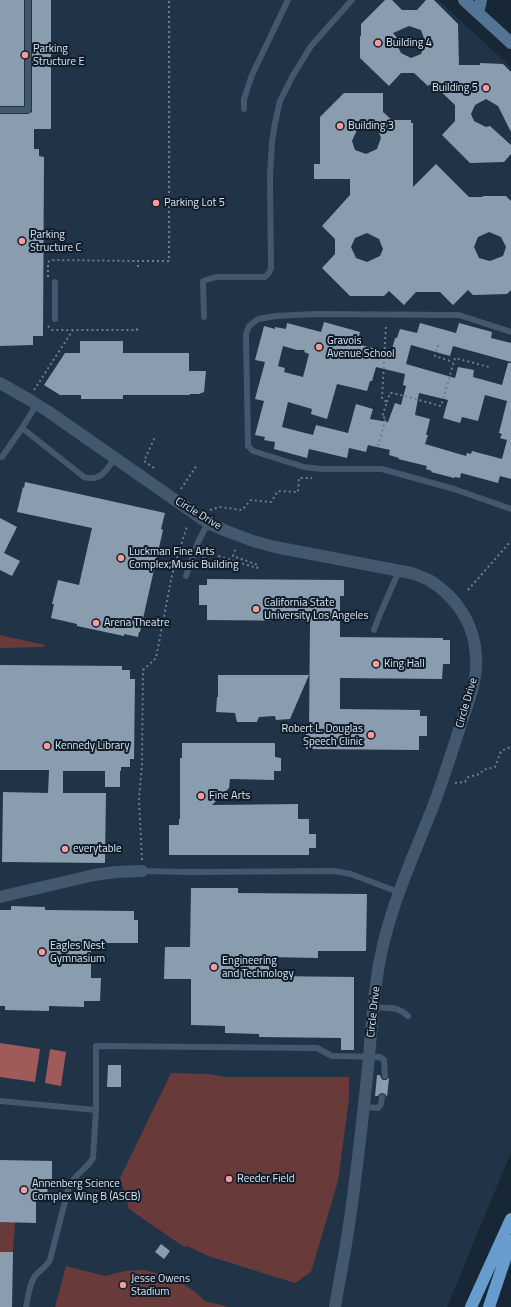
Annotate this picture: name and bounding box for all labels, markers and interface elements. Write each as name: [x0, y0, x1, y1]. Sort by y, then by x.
place label: Building 4: [386, 36, 432, 50]
marker: Building 4: [373, 38, 383, 48]
place label: Parking Structure E: [33, 42, 85, 68]
marker: Parking Structure E: [20, 50, 30, 60]
place label: Building 5: [432, 81, 478, 95]
marker: Building 5: [481, 83, 491, 93]
place label: Building 3: [348, 119, 394, 133]
marker: Building 3: [335, 121, 345, 131]
place label: Parking Lot 5: [164, 196, 225, 210]
marker: Parking Lot 5: [151, 198, 161, 208]
place label: Parking Structure C: [30, 228, 82, 254]
marker: Parking Structure C: [17, 236, 27, 246]
place label: Gravois Avenue School: [327, 334, 395, 360]
marker: Gravois Avenue School: [314, 342, 324, 352]
street label: Circle Drive: [173, 495, 223, 533]
place label: Luckman Fine Arts Complex;Music Building: [129, 545, 239, 571]
marker: Luckman Fine Arts Complex;Music Building: [116, 553, 126, 563]
place label: California State University Los Angeles: [264, 596, 369, 622]
marker: California State University Los Angeles: [251, 604, 261, 614]
place label: Arena Theatre: [104, 616, 170, 630]
marker: Arena Theatre: [91, 618, 101, 628]
place label: King Hall: [384, 657, 425, 671]
marker: King Hall: [371, 659, 381, 669]
street label: Circle Drive: [454, 676, 480, 730]
place label: Robert L. Douglas Speech Clinic: [281, 722, 363, 748]
marker: Robert L. Douglas Speech Clinic: [366, 730, 376, 740]
place label: Kennedy Library: [55, 739, 129, 753]
marker: Kennedy Library: [42, 741, 52, 751]
place label: Fine Arts: [209, 789, 250, 803]
marker: Fine Arts: [196, 791, 206, 801]
place label: everytable: [73, 842, 122, 856]
marker: everytable: [60, 844, 70, 854]
place label: Eagles Nest Gymnasium: [50, 939, 105, 965]
marker: Eagles Nest Gymnasium: [37, 947, 47, 957]
place label: Engineering and Technology: [222, 954, 294, 980]
marker: Engineering and Technology: [209, 962, 219, 972]
street label: Circle Drive: [365, 986, 383, 1038]
place label: Reeder Field: [237, 1172, 294, 1186]
marker: Reeder Field: [224, 1174, 234, 1184]
place label: Annenberg Science Complex Wing B (ASCB): [32, 1177, 140, 1203]
marker: Annenberg Science Complex Wing B (ASCB): [19, 1185, 29, 1195]
place label: Jesse Owens Stadium: [131, 1272, 190, 1298]
marker: Jesse Owens Stadium: [118, 1280, 128, 1290]

